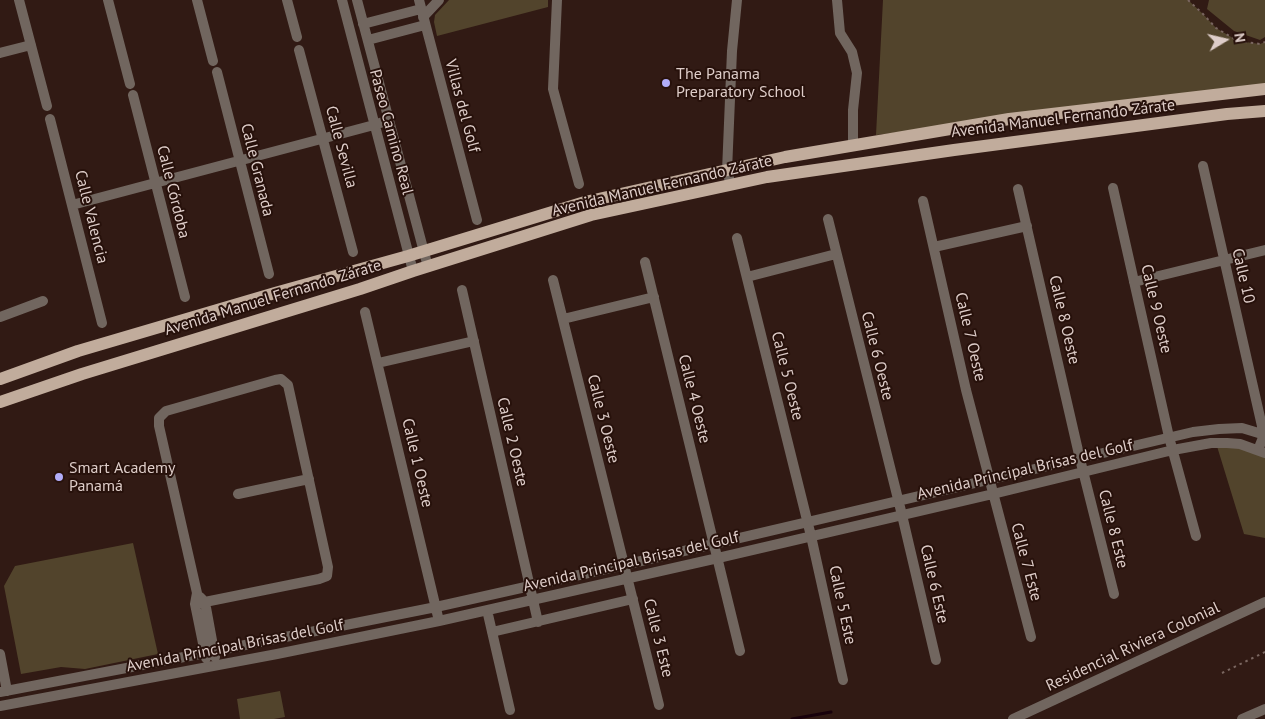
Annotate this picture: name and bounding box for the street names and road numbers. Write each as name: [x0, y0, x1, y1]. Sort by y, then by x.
street label: Villas del Golf: [440, 57, 484, 155]
street label: Paseo Camino Real: [365, 67, 417, 197]
street label: Avenida Manuel Fernando Zárate: [950, 96, 1176, 142]
street label: Calle Sevilla: [321, 104, 361, 190]
street label: Calle Granada: [236, 122, 278, 218]
street label: Calle Córdoba: [152, 144, 194, 240]
street label: Avenida Manuel Fernando Zárate: [550, 151, 774, 221]
street label: Calle Valencia: [70, 168, 112, 266]
street label: Calle 10: [1227, 247, 1259, 305]
street label: Avenida Manuel Fernando Zárate: [162, 256, 384, 340]
street label: Calle 9 Oeste: [1136, 263, 1176, 355]
street label: Calle 8 Oeste: [1044, 274, 1084, 366]
street label: Calle 7 Oeste: [950, 291, 990, 383]
street label: Calle 6 Oeste: [857, 310, 897, 402]
street label: Calle 5 Oeste: [767, 330, 807, 422]
street label: Calle 4 Oeste: [674, 353, 714, 445]
street label: Calle 3 Oeste: [583, 373, 623, 465]
street label: Calle 2 Oeste: [492, 396, 532, 488]
street label: Calle 1 Oeste: [397, 417, 437, 509]
street label: Avenida Principal Brisas del Golf: [915, 436, 1135, 504]
street label: Calle 8 Este: [1094, 488, 1132, 570]
street label: Calle 7 Este: [1006, 521, 1046, 603]
street label: Avenida Principal Brisas del Golf: [521, 528, 741, 596]
street label: Calle 6 Este: [916, 543, 952, 625]
street label: Calle 5 Este: [824, 564, 860, 646]
street label: Calle 3 Este: [639, 597, 677, 679]
street label: Residencial Riviera Colonial: [1043, 598, 1223, 696]
street label: Avenida Principal Brisas del Golf: [125, 616, 345, 676]

